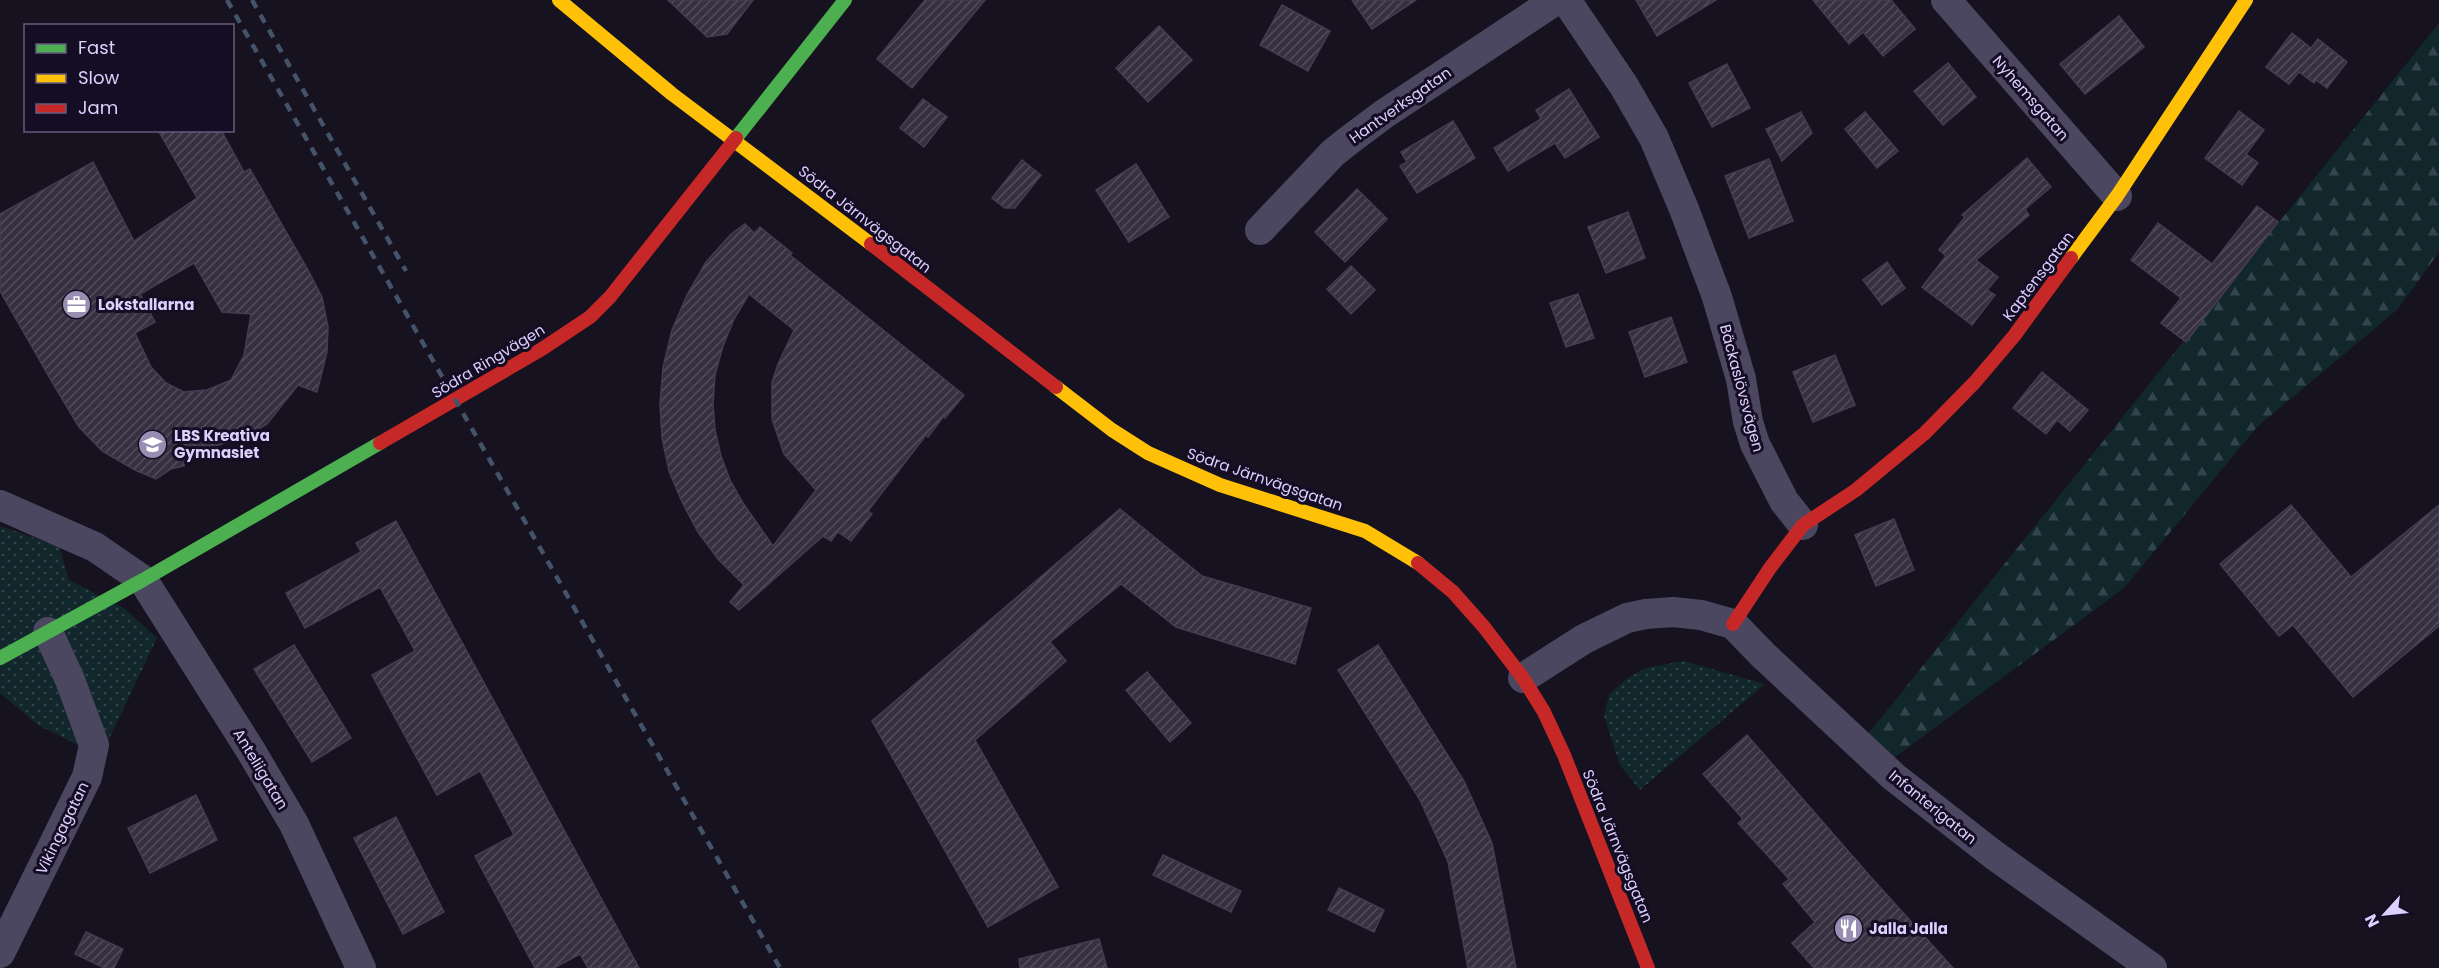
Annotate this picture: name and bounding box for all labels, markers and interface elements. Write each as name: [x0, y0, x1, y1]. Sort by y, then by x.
legend: [24, 24, 234, 132]
text: Fast: [78, 35, 115, 60]
street label: Nyhemsgatan: [1988, 51, 2074, 145]
street label: Hantverksgatan: [1345, 62, 1455, 148]
text: Slow: [78, 65, 120, 90]
text: Jam: [78, 95, 118, 120]
street label: Södra Järnvägsgatan: [794, 160, 936, 278]
street label: Kaptensgatan: [1997, 227, 2079, 325]
office icon: Lokstallarna: [61, 288, 93, 320]
place label: Lokstallarna: [98, 294, 194, 315]
street label: Södra Ringvägen: [428, 319, 548, 403]
street label: Bäckaslövsvägen: [1715, 322, 1769, 454]
place label: LBS Kreativa Gymnasiet: [174, 425, 270, 463]
school or university icon: LBS Kreativa Gymnasiet: [137, 428, 169, 460]
street label: Södra Järnvägsgatan: [1184, 442, 1346, 516]
street label: Anteliigatan: [229, 725, 293, 813]
street label: Infanterigatan: [1885, 765, 1981, 849]
street label: Södra Järnvägsgatan: [1578, 766, 1658, 926]
street label: Vikingagatan: [31, 778, 93, 878]
north arrow: [2355, 884, 2415, 944]
text: N: [2359, 910, 2385, 931]
restaurant icon: Jalla Jalla: [1832, 912, 1864, 944]
place label: Jalla Jalla: [1869, 918, 1948, 939]

